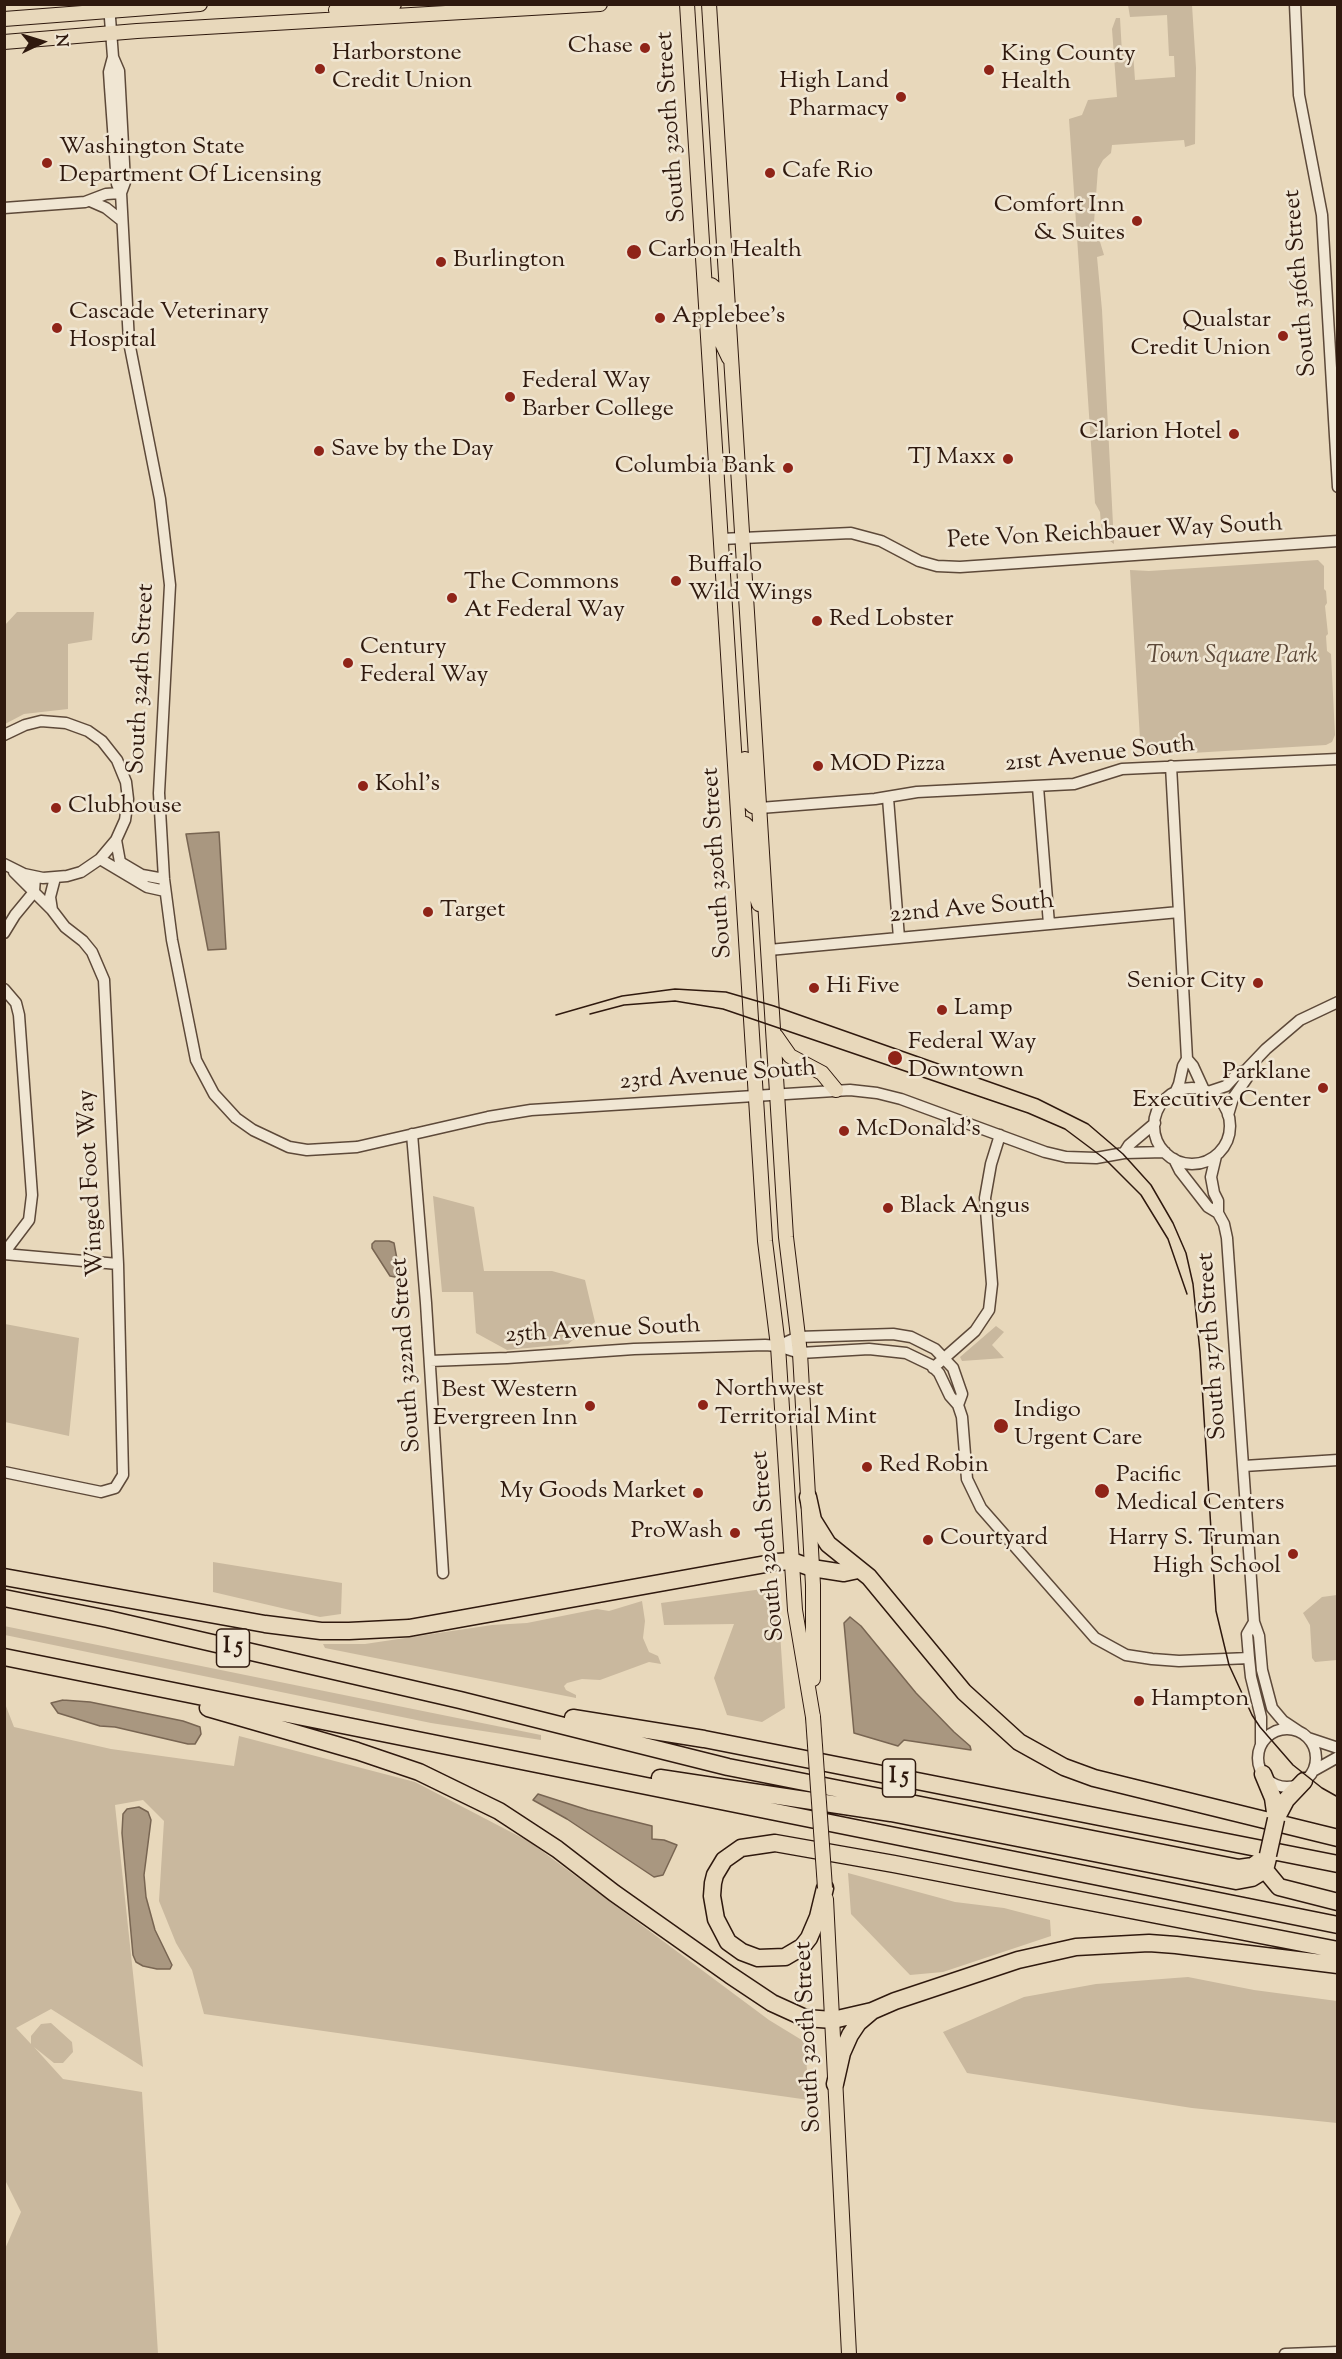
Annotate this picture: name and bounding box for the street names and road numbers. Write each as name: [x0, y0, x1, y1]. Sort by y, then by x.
street label: South 320th Street: [652, 30, 694, 224]
street label: South 316th Street: [1279, 188, 1325, 378]
street label: Pete Von Reichbauer Way South: [946, 511, 1284, 557]
street label: South 324th Street: [124, 583, 162, 775]
street label: 21st Avenue South: [1004, 732, 1196, 780]
street label: South 320th Street: [698, 766, 740, 960]
street label: 22nd Ave South: [889, 888, 1055, 932]
street label: 23rd Avenue South: [619, 1056, 817, 1098]
street label: Winged Foot Way: [74, 1088, 112, 1278]
street label: South 317th Street: [1193, 1251, 1235, 1441]
street label: South 322nd Street: [387, 1257, 429, 1453]
street label: 25th Avenue South: [505, 1312, 701, 1352]
street label: South 320th Street: [747, 1449, 793, 1643]
road number: I 5: [216, 1629, 250, 1667]
road number: I 5: [882, 1759, 916, 1797]
street label: South 320th Street: [791, 1941, 829, 2133]

